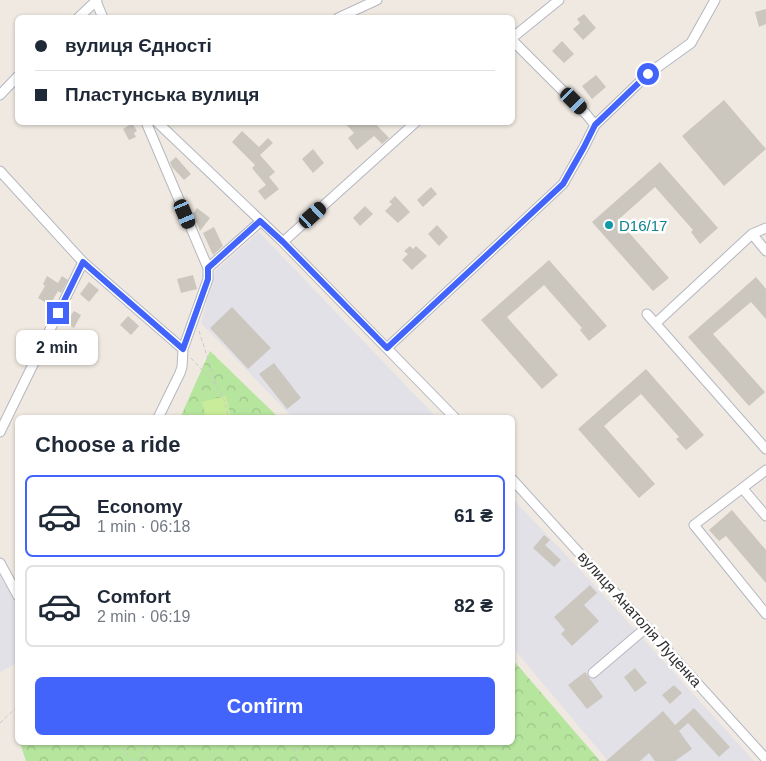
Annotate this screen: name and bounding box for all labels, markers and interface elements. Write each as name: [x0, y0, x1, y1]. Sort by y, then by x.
text: вулиця Єдності: [65, 35, 212, 56]
route start: [637, 63, 659, 85]
text: Пластунська вулиця: [65, 84, 259, 105]
car: [558, 85, 589, 117]
car: [172, 197, 197, 231]
car: [296, 199, 329, 231]
place label: D16/17: [619, 217, 667, 234]
marker: D16/17: [603, 219, 615, 231]
route end: [47, 302, 69, 324]
callout: 2 min: [17, 330, 99, 366]
text: 2 min: [36, 339, 78, 356]
text: Choose a ride: [35, 432, 180, 457]
icon: car: [37, 494, 82, 539]
text: Economy: [97, 496, 183, 517]
text: 61 ₴: [454, 505, 493, 526]
text: 1 min · 06:18: [97, 518, 190, 535]
street label: вулиця Анатолія Луценка: [575, 548, 706, 691]
icon: car: [37, 584, 82, 629]
text: Comfort: [97, 586, 171, 607]
text: 82 ₴: [454, 595, 493, 616]
text: 2 min · 06:19: [97, 608, 190, 625]
button: Confirm: [35, 677, 495, 735]

